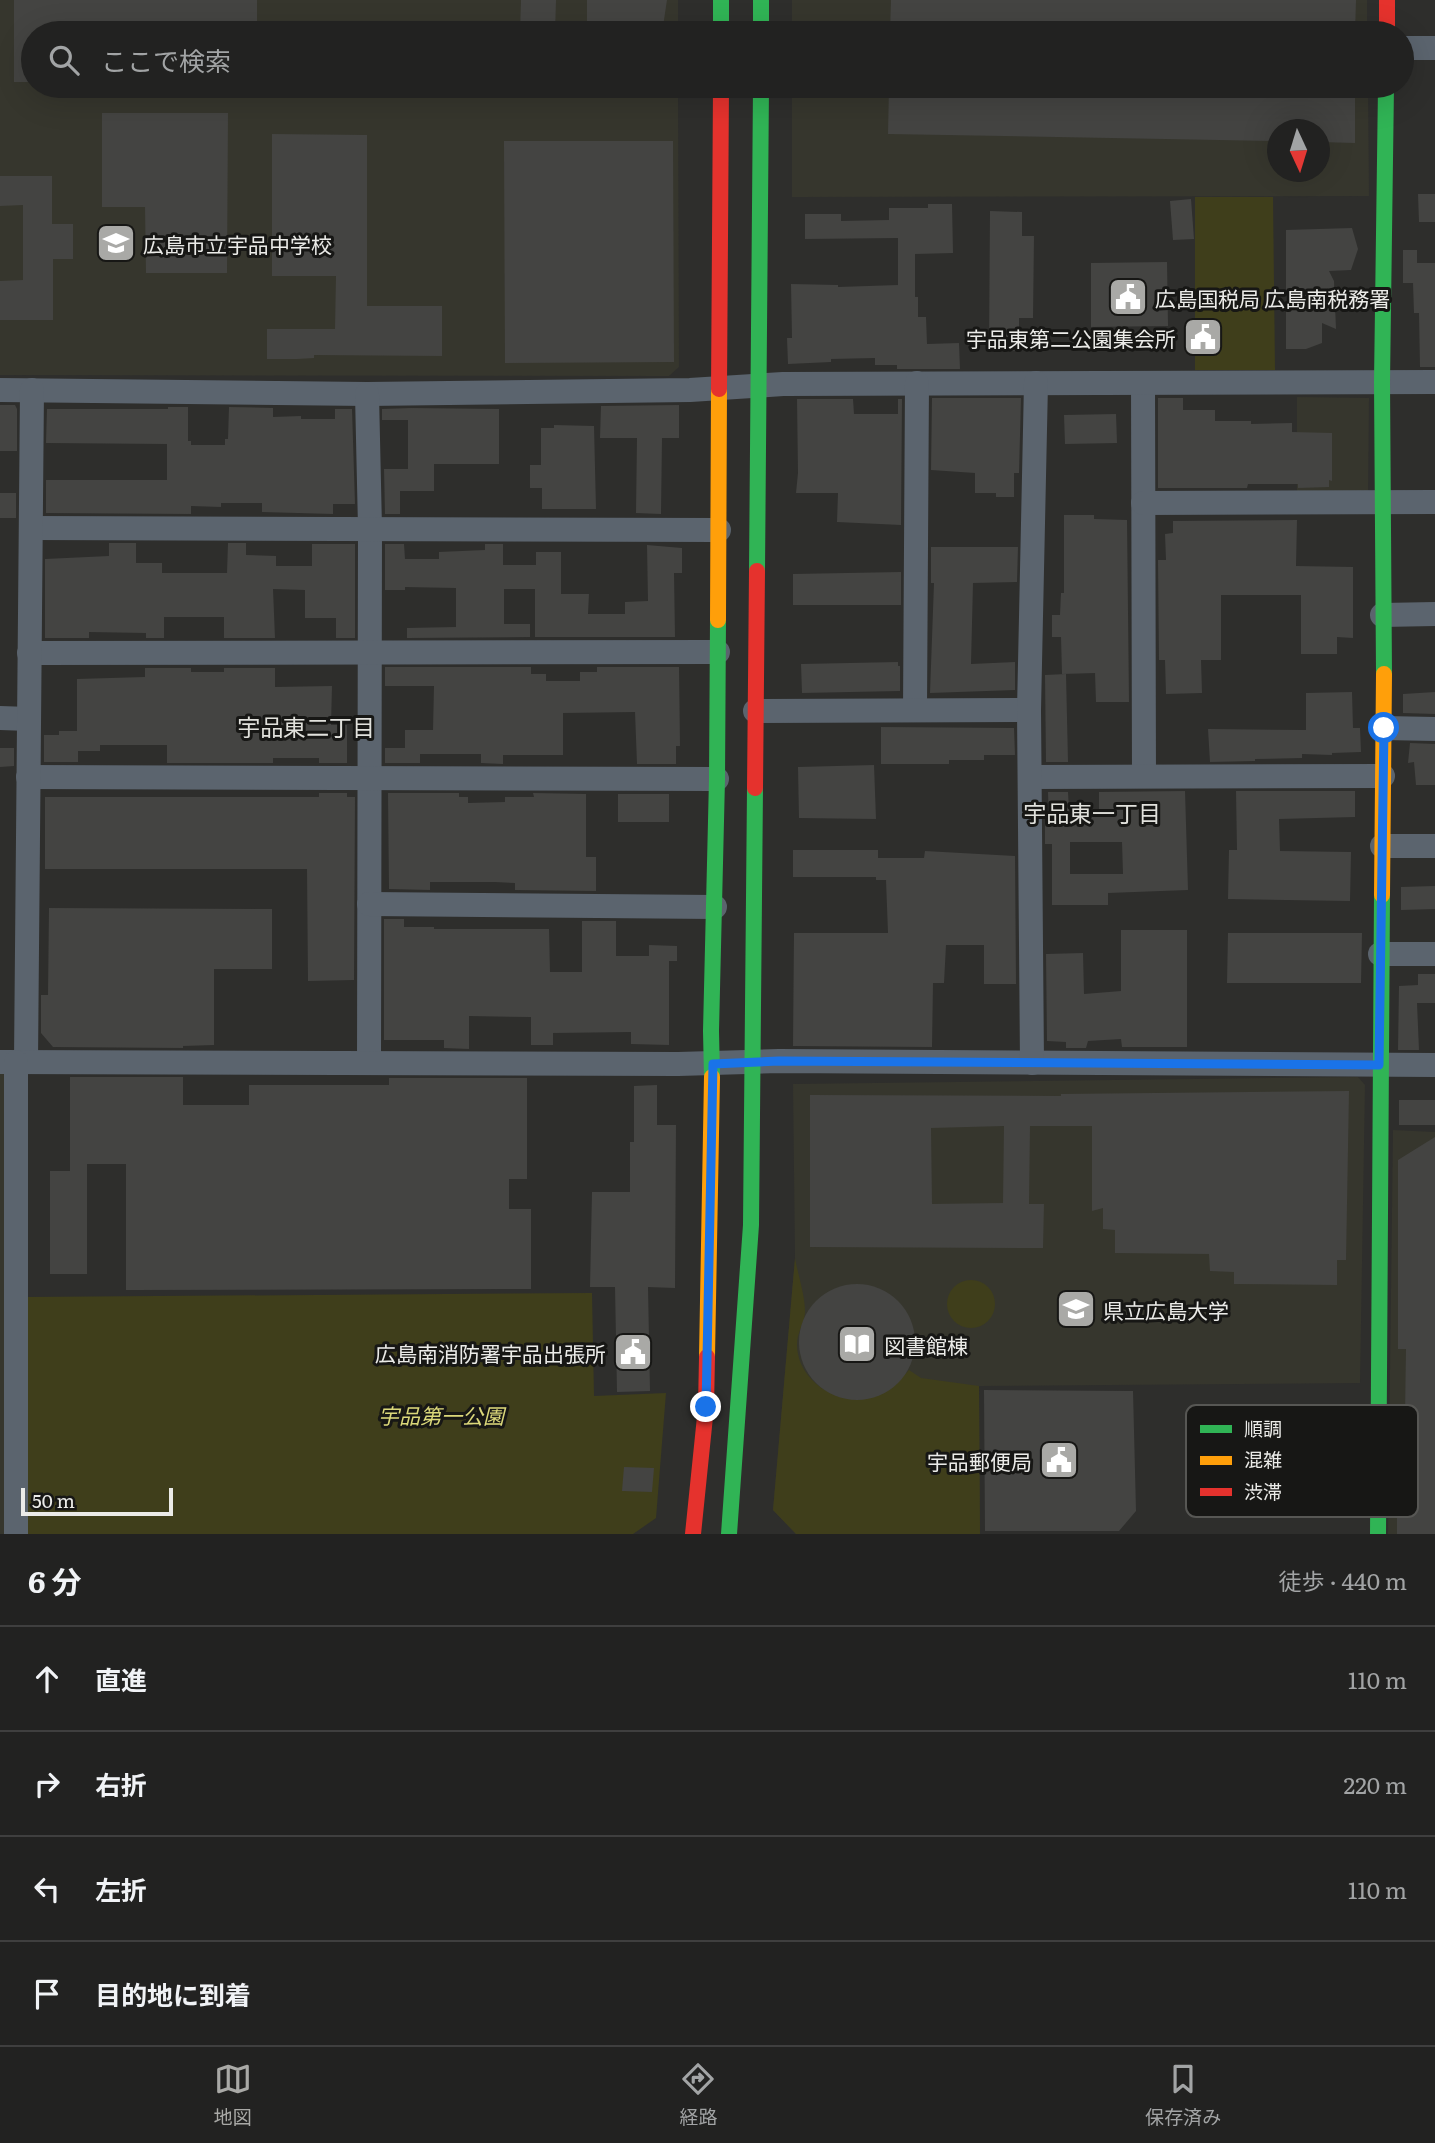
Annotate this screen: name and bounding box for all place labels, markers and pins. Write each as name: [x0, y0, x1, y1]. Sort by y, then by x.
school or university icon: 広島市立宇品中学校: [95, 222, 137, 264]
place label: 広島市立宇品中学校: [143, 228, 332, 259]
public building icon: 広島国税局 広島南税務署: [1107, 276, 1149, 318]
place label: 広島国税局 広島南税務署: [1155, 282, 1390, 313]
public building icon: 宇品東第二公園集会所: [1182, 316, 1224, 358]
place label: 宇品東第二公園集会所: [966, 322, 1176, 353]
school or university icon: 県立広島大学: [1055, 1288, 1097, 1330]
place label: 県立広島大学: [1103, 1294, 1229, 1325]
library icon: 図書館棟: [836, 1323, 878, 1365]
place label: 図書館棟: [884, 1329, 968, 1360]
public building icon: 広島南消防署宇品出張所: [612, 1331, 654, 1373]
place label: 広島南消防署宇品出張所: [375, 1337, 606, 1368]
public building icon: 宇品郵便局: [1038, 1439, 1080, 1481]
place label: 宇品郵便局: [927, 1445, 1032, 1476]

